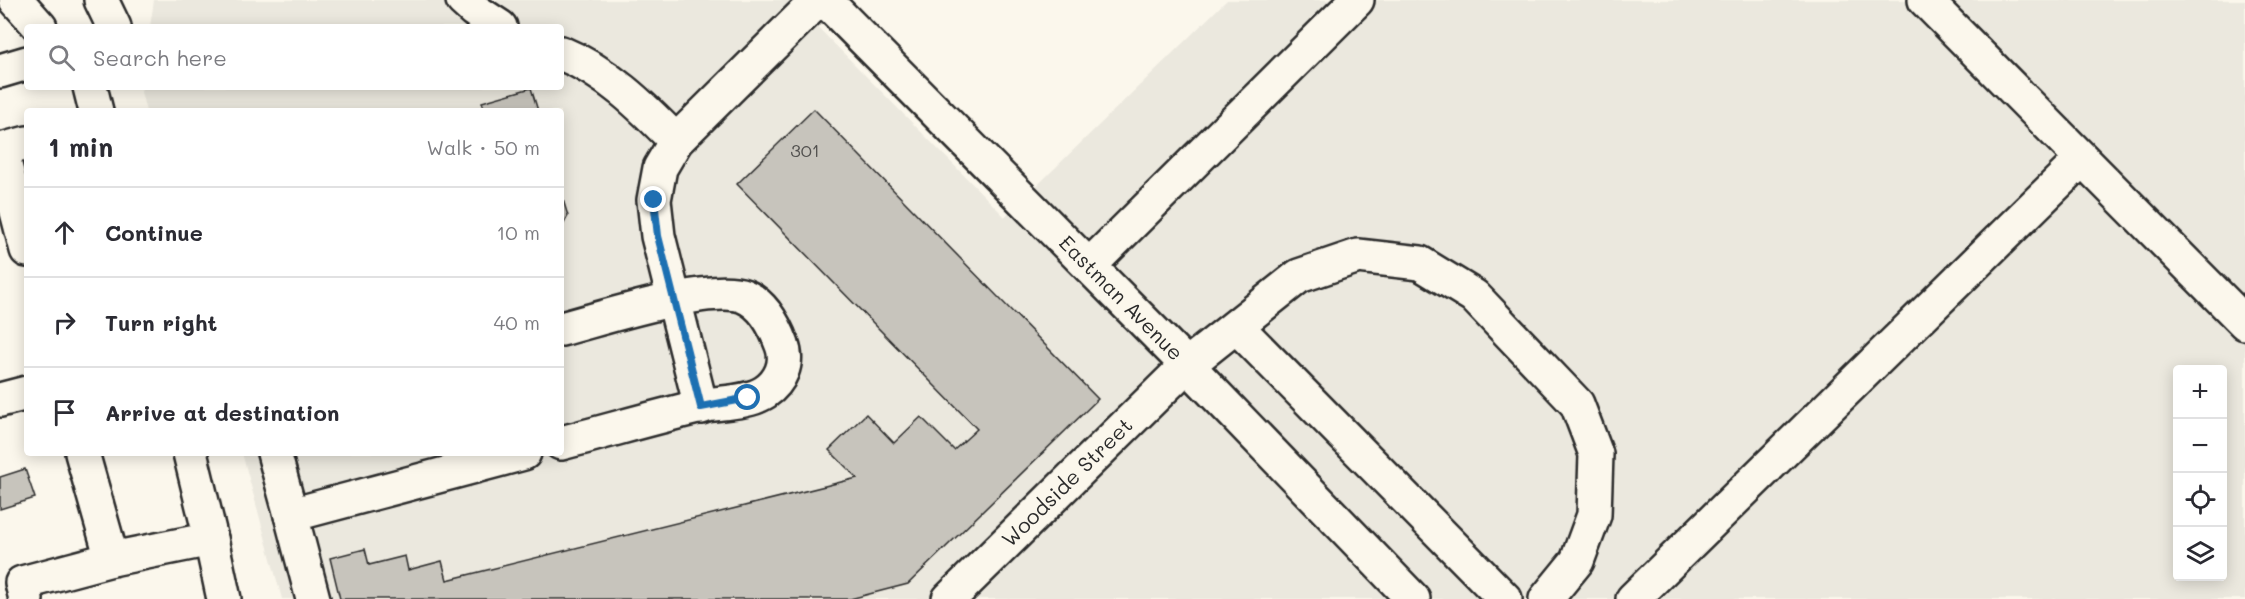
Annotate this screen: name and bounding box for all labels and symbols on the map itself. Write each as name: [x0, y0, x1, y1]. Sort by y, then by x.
house number: 301: [790, 138, 820, 162]
route end: [640, 186, 666, 212]
street label: Eastman Avenue: [1054, 229, 1190, 365]
route start: [734, 384, 760, 410]
street label: Woodside Street: [995, 411, 1138, 552]

